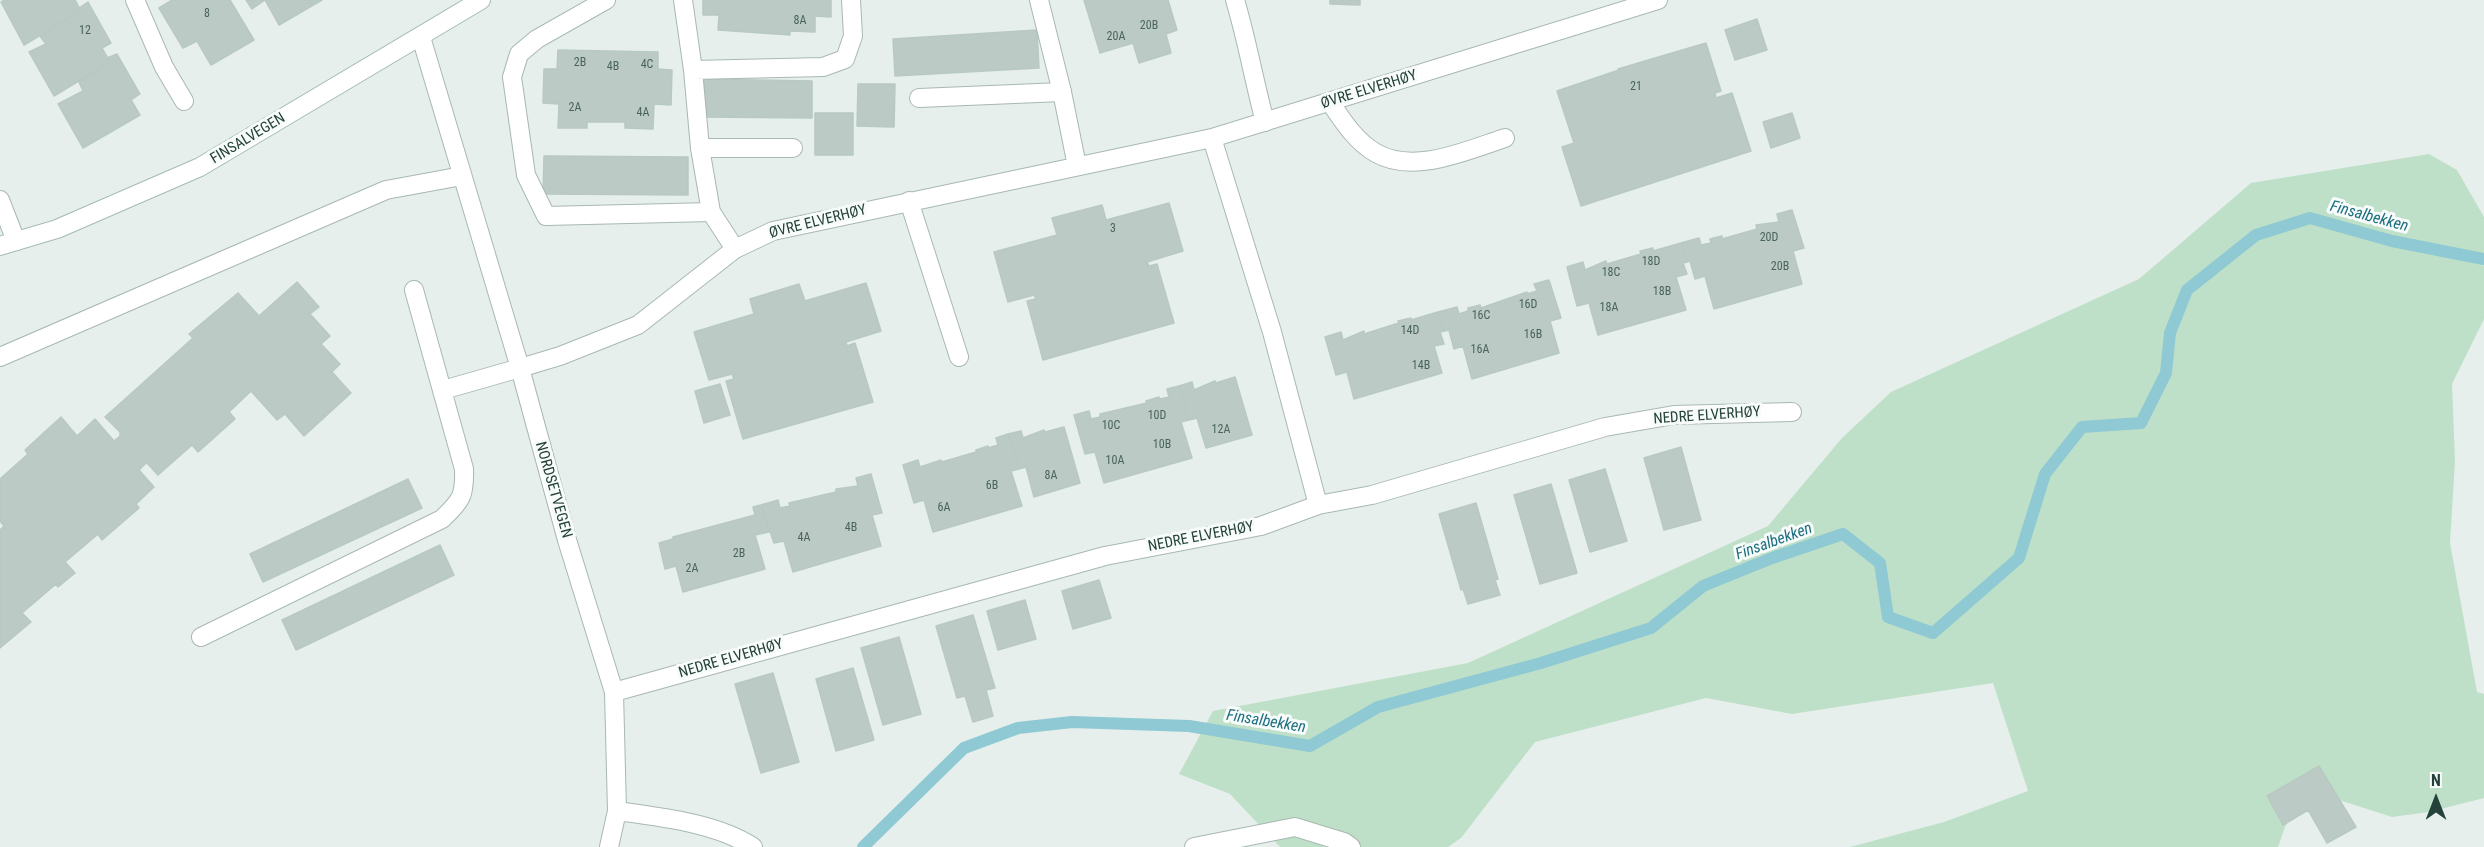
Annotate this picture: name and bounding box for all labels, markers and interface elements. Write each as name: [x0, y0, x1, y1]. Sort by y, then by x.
house number: 8: [204, 7, 210, 21]
house number: 8A: [794, 14, 806, 28]
house number: 20B: [1140, 19, 1158, 33]
house number: 12: [79, 24, 91, 38]
house number: 20A: [1107, 30, 1125, 44]
house number: 2B: [574, 56, 586, 70]
house number: 4C: [641, 58, 653, 72]
house number: 4B: [607, 60, 619, 74]
street label: ØVRE ELVERHØY: [1319, 67, 1419, 113]
house number: 21: [1630, 80, 1642, 94]
house number: 2A: [569, 101, 581, 115]
house number: 4A: [637, 106, 649, 120]
street label: FINSALVEGEN: [207, 110, 289, 168]
water label: Finsalbekken: [2328, 197, 2410, 237]
street label: ØVRE ELVERHØY: [767, 201, 869, 243]
house number: 3: [1110, 222, 1116, 236]
house number: 20D: [1760, 231, 1778, 245]
house number: 18D: [1642, 255, 1660, 269]
house number: 20B: [1771, 260, 1789, 274]
house number: 18C: [1602, 266, 1620, 280]
house number: 18B: [1653, 285, 1671, 299]
house number: 16D: [1519, 298, 1537, 312]
house number: 18A: [1600, 301, 1618, 315]
house number: 16C: [1472, 309, 1490, 323]
house number: 14D: [1401, 324, 1419, 338]
house number: 16B: [1524, 328, 1542, 342]
house number: 16A: [1471, 343, 1489, 357]
house number: 14B: [1412, 359, 1430, 373]
street label: NEDRE ELVERHØY: [1653, 403, 1761, 429]
house number: 10D: [1148, 409, 1166, 423]
house number: 10C: [1102, 419, 1120, 433]
house number: 12A: [1212, 423, 1230, 437]
house number: 10B: [1153, 438, 1171, 452]
street label: NORDSETVEGEN: [531, 440, 575, 540]
house number: 10A: [1106, 454, 1124, 468]
house number: 8A: [1045, 469, 1057, 483]
house number: 6B: [986, 479, 998, 493]
house number: 6A: [938, 501, 950, 515]
street label: NEDRE ELVERHØY: [1147, 518, 1255, 556]
water label: Finsalbekken: [1733, 519, 1815, 565]
house number: 4B: [845, 521, 857, 535]
house number: 4A: [798, 531, 810, 545]
house number: 2B: [733, 547, 745, 561]
house number: 2A: [686, 562, 698, 576]
street label: NEDRE ELVERHØY: [677, 636, 785, 682]
water label: Finsalbekken: [1225, 706, 1307, 738]
north arrow: [2406, 769, 2466, 829]
text: N: [2431, 771, 2441, 790]

